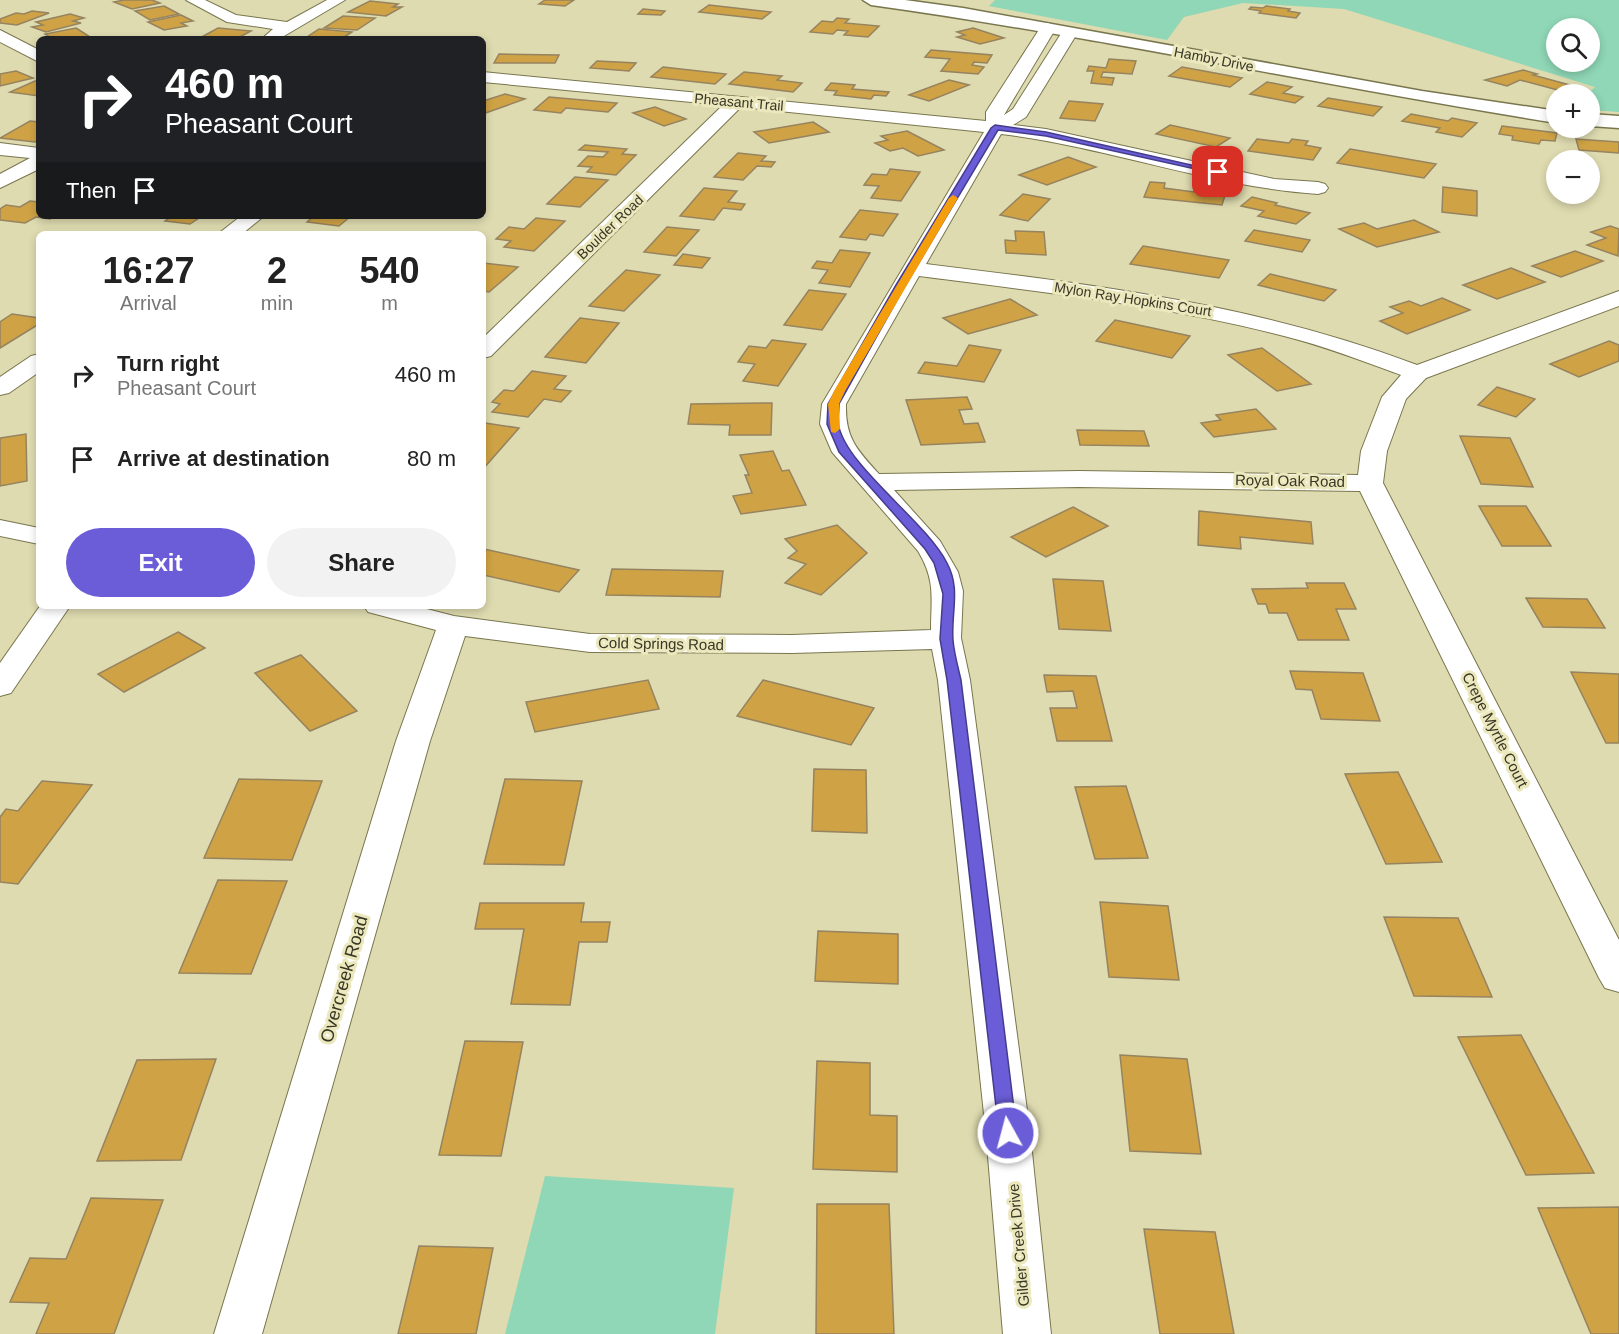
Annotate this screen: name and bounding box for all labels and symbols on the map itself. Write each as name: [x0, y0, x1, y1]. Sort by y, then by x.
street label: Hamby Drive: [1173, 43, 1255, 75]
street label: Pheasant Trail: [694, 90, 784, 114]
pin: [1192, 146, 1243, 197]
street label: Boulder Road: [574, 192, 646, 262]
street label: Mylon Ray Hopkins Court: [1053, 279, 1213, 319]
street label: Royal Oak Road: [1235, 471, 1345, 490]
street label: Cold Springs Road: [598, 634, 724, 653]
street label: Crepe Myrtle Court: [1459, 669, 1532, 791]
street label: Overcreek Road: [316, 913, 372, 1045]
position arrow: [976, 1101, 1040, 1165]
street label: Gilder Creek Drive: [1005, 1183, 1032, 1307]

